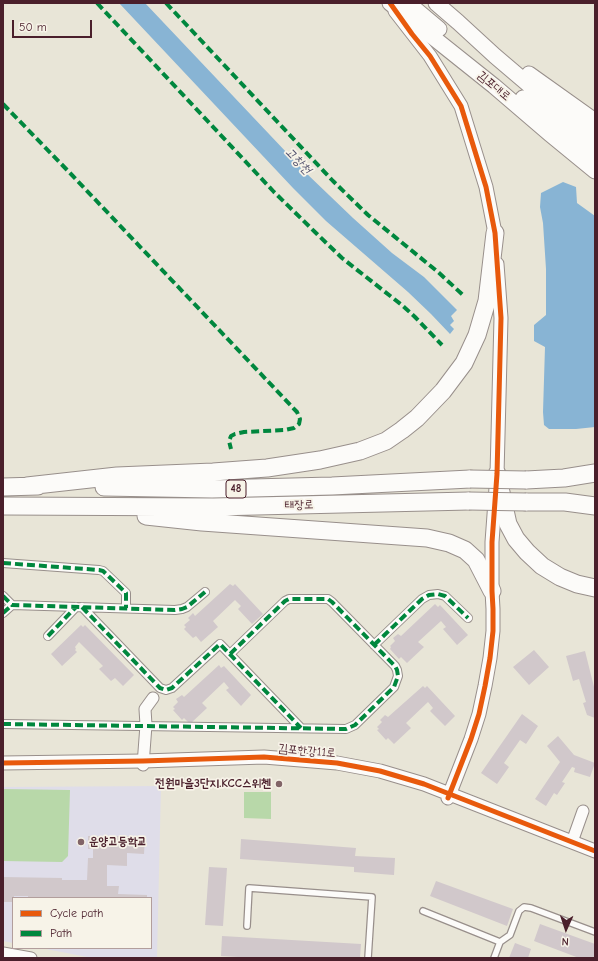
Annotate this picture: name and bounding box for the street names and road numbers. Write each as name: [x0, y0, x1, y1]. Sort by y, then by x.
street label: 김포대로: [475, 68, 513, 104]
road number: 48: [226, 480, 246, 498]
street label: 태장로: [284, 498, 314, 512]
street label: 김포한강11로: [278, 741, 336, 761]

